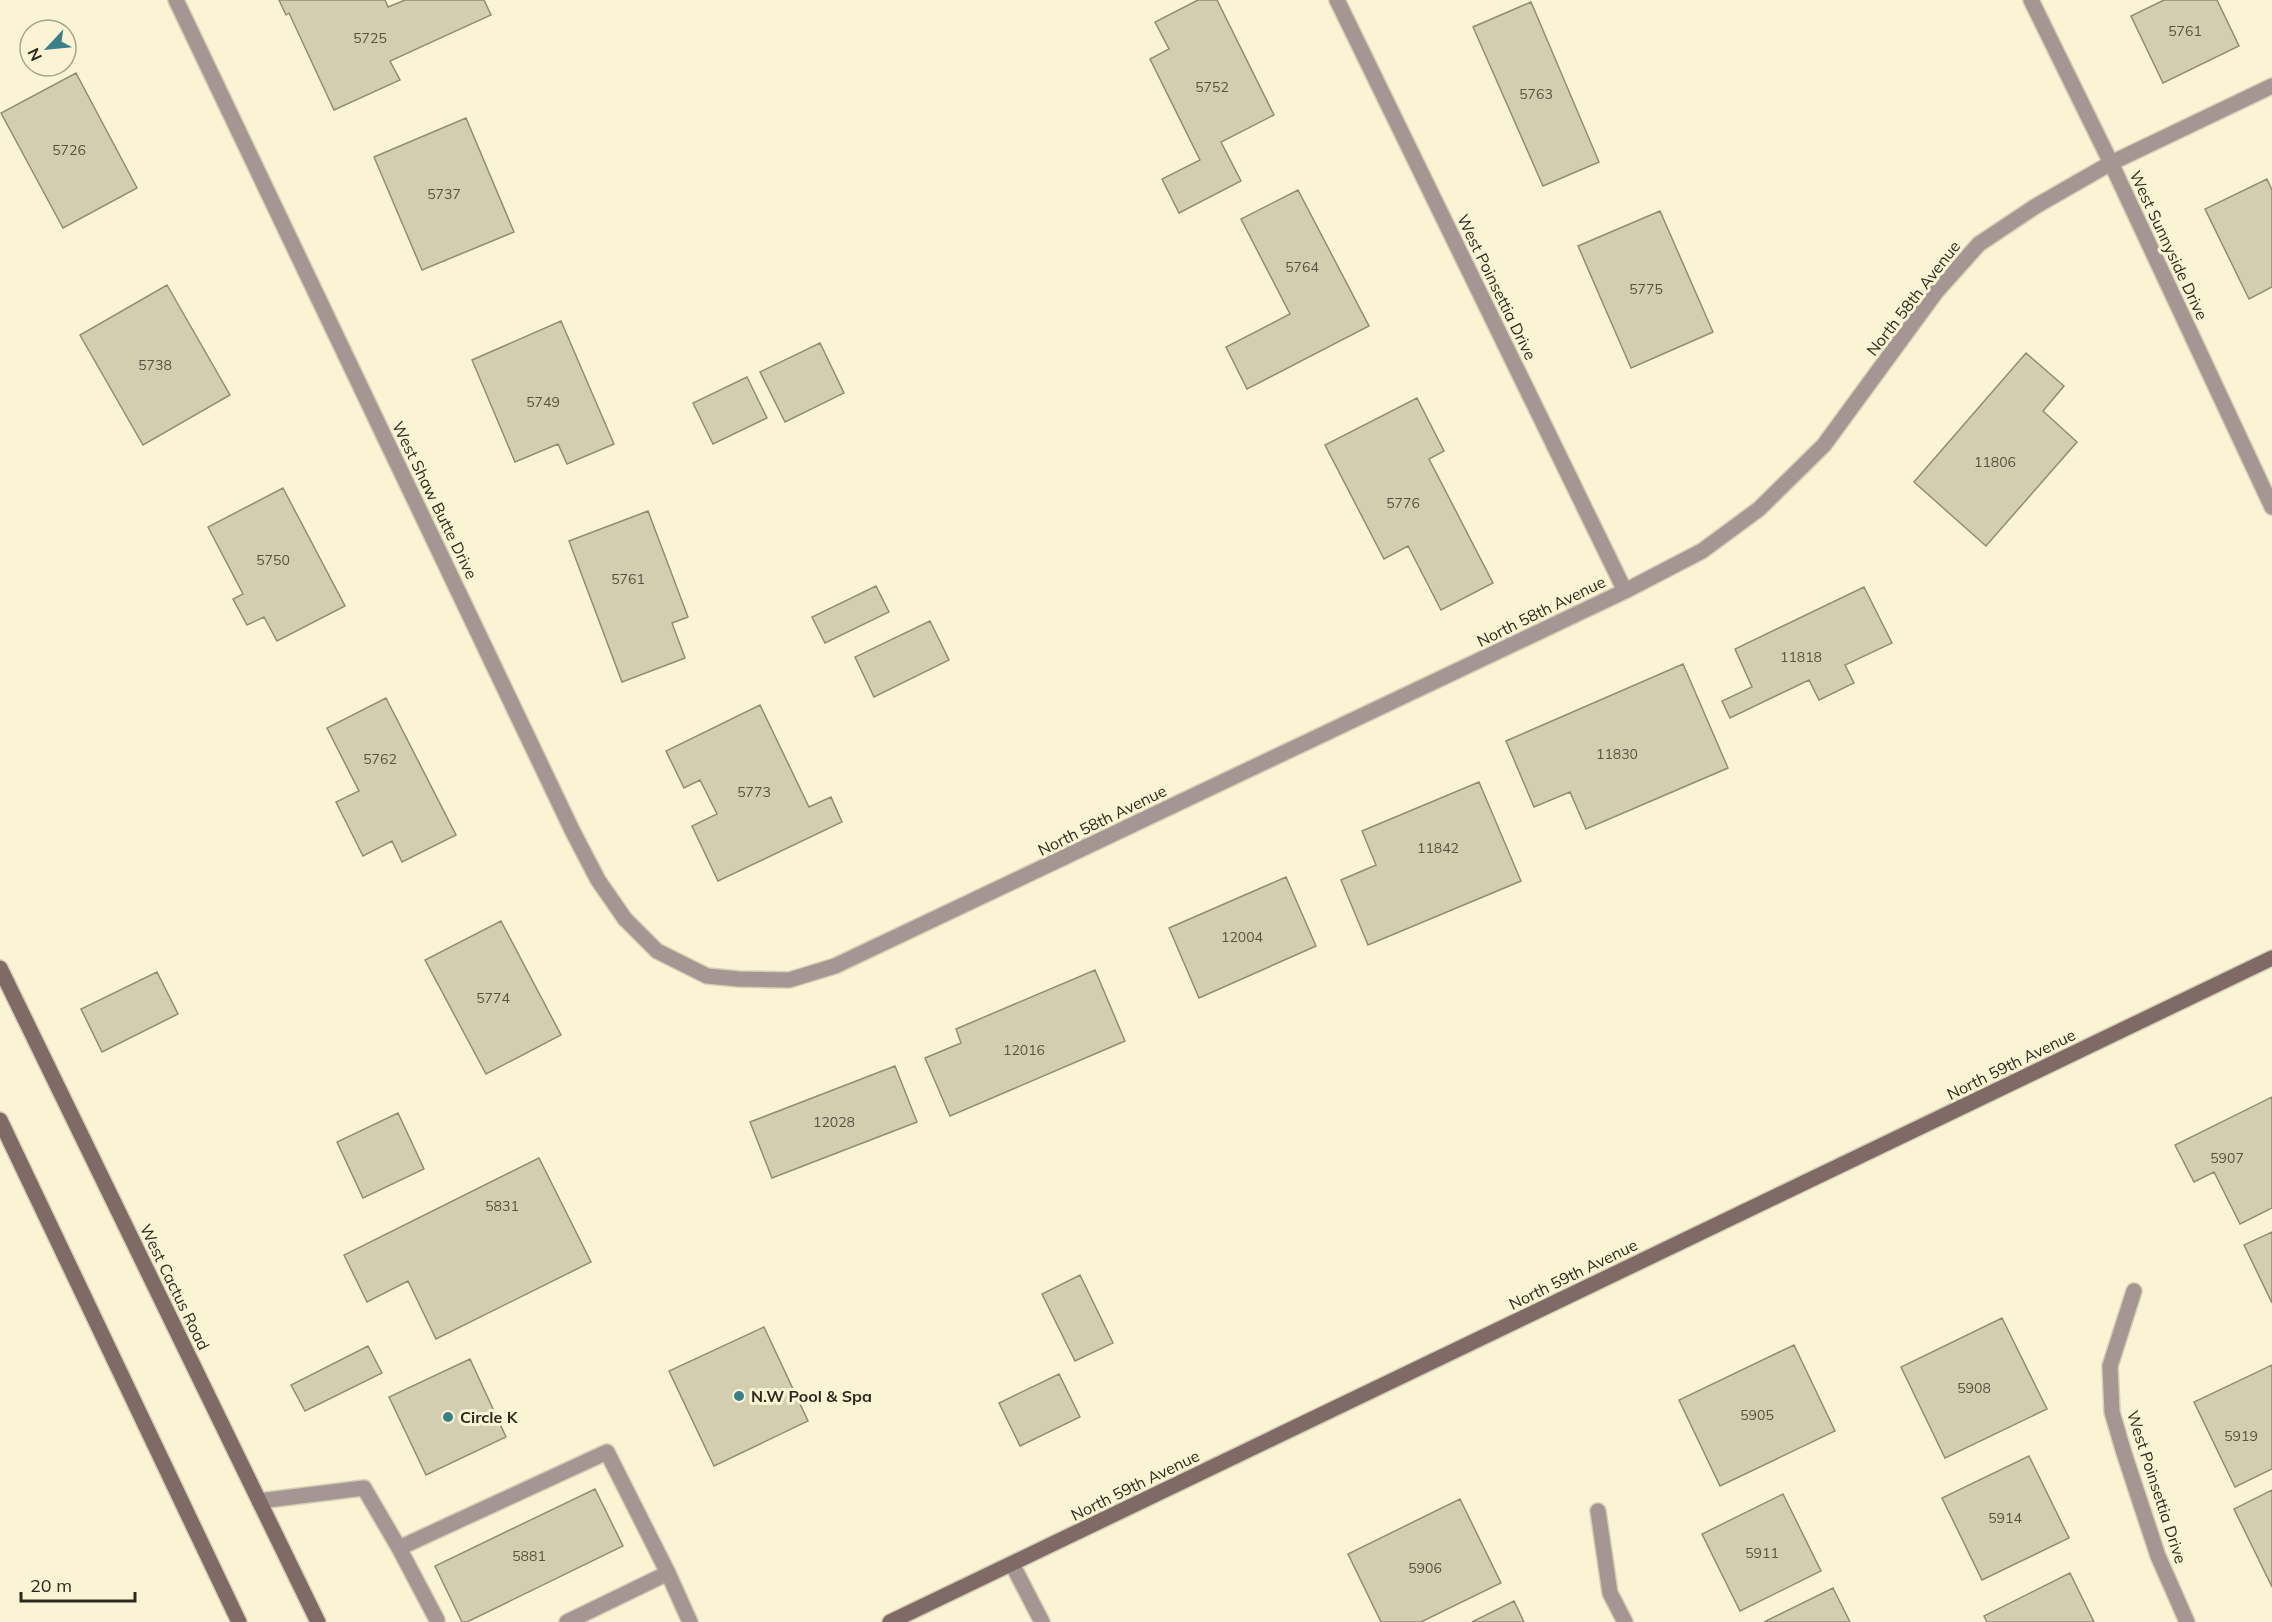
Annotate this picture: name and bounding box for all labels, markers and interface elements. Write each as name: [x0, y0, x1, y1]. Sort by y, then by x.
north arrow: [18, 18, 78, 78]
house number: 5761: [2168, 22, 2202, 40]
house number: 5725: [353, 29, 387, 47]
text: N: [23, 45, 46, 64]
house number: 5752: [1195, 78, 1229, 96]
house number: 5763: [1519, 85, 1553, 103]
house number: 5726: [52, 141, 86, 159]
street label: West Sunnyside Drive: [2126, 167, 2212, 323]
house number: 5737: [427, 185, 461, 203]
street label: West Poinsettia Drive: [1453, 211, 1541, 363]
street label: North 58th Avenue: [1862, 236, 1964, 360]
house number: 5764: [1285, 258, 1319, 276]
house number: 5775: [1629, 280, 1663, 298]
house number: 5738: [138, 356, 172, 374]
house number: 5749: [526, 393, 560, 411]
street label: West Shaw Butte Drive: [388, 418, 482, 582]
house number: 11806: [1974, 453, 2016, 471]
house number: 5776: [1386, 494, 1420, 512]
house number: 5750: [256, 551, 290, 569]
house number: 5761: [611, 570, 645, 588]
street label: North 58th Avenue: [1473, 571, 1609, 651]
house number: 11818: [1780, 648, 1822, 666]
house number: 11830: [1596, 745, 1638, 763]
house number: 5762: [363, 750, 397, 768]
street label: North 58th Avenue: [1034, 780, 1170, 860]
house number: 5773: [737, 783, 771, 801]
house number: 11842: [1417, 839, 1459, 857]
house number: 12004: [1221, 928, 1264, 946]
house number: 5774: [476, 989, 510, 1007]
street label: North 59th Avenue: [1943, 1024, 2079, 1104]
house number: 12016: [1003, 1041, 1045, 1059]
house number: 12028: [813, 1113, 855, 1131]
house number: 5907: [2210, 1149, 2244, 1167]
house number: 5831: [485, 1197, 519, 1215]
street label: West Cactus Road: [136, 1221, 214, 1353]
street label: North 59th Avenue: [1505, 1234, 1641, 1314]
house number: 5908: [1957, 1379, 1991, 1397]
place label: N.W Pool & Spa: [751, 1386, 872, 1406]
marker: N.W Pool & Spa: [732, 1389, 746, 1403]
house number: 5905: [1740, 1406, 1774, 1424]
place label: Circle K: [460, 1407, 519, 1427]
street label: West Poinsettia Drive: [2123, 1408, 2191, 1566]
marker: Circle K: [441, 1410, 455, 1424]
house number: 5919: [2224, 1427, 2258, 1445]
street label: North 59th Avenue: [1067, 1445, 1203, 1525]
house number: 5914: [1988, 1509, 2022, 1527]
house number: 5911: [1745, 1544, 1779, 1562]
house number: 5881: [512, 1547, 546, 1565]
house number: 5906: [1408, 1559, 1442, 1577]
scale bar: [21, 1565, 135, 1603]
text: 20 m: [30, 1574, 72, 1597]

